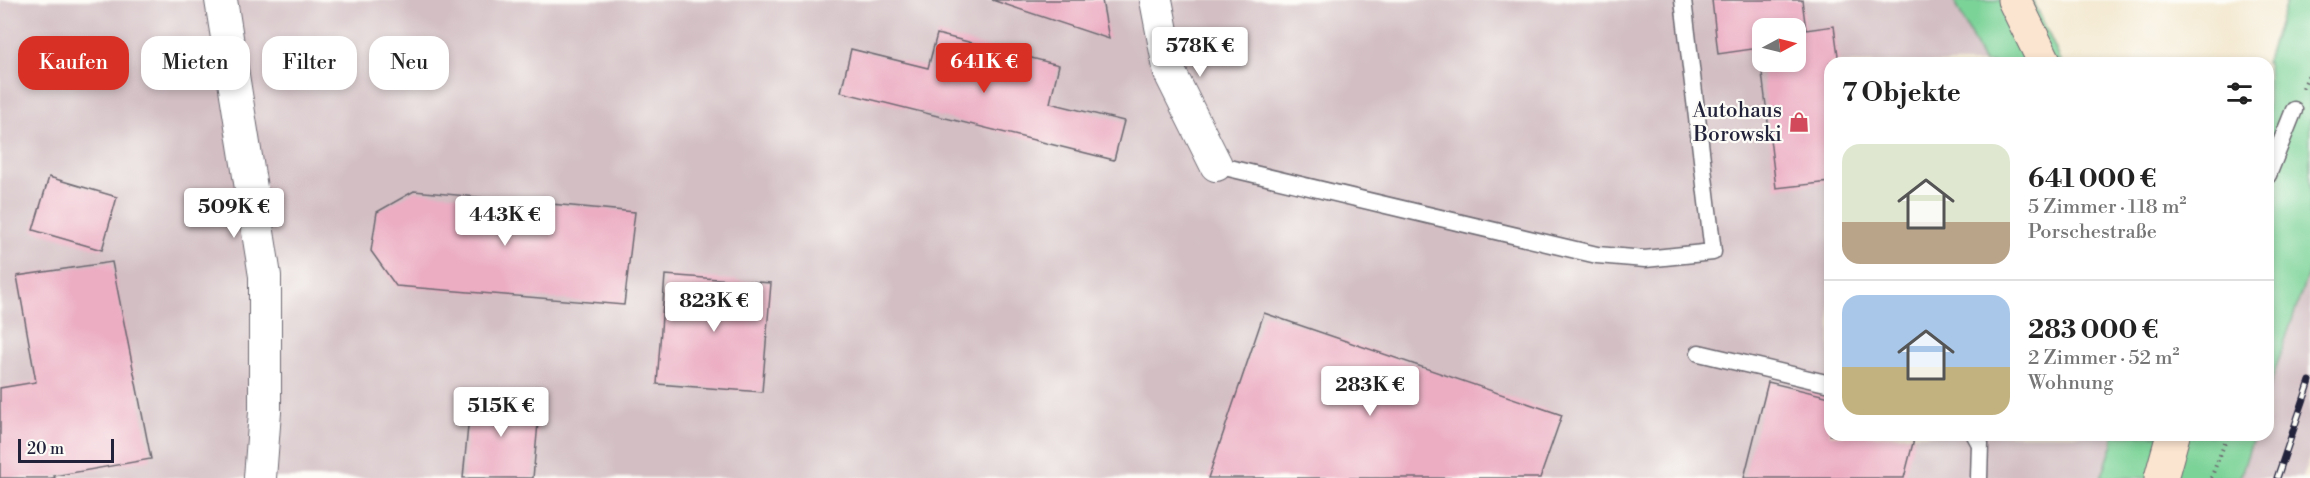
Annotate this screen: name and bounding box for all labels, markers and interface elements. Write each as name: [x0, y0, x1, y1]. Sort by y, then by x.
north arrow: [1752, 18, 1806, 72]
map controls: [1752, 18, 1806, 72]
pin: 578K €: [1151, 27, 1249, 78]
text: 578K €: [1166, 34, 1234, 59]
chip: Kaufen: [18, 36, 129, 90]
chip: Mieten: [141, 36, 250, 90]
chip: Filter: [262, 36, 357, 90]
chip: Neu: [369, 36, 449, 90]
pin: 641K €: [935, 43, 1033, 94]
text: 641K €: [950, 50, 1018, 75]
text: 7 Objekte: [1842, 77, 1961, 109]
icon: filters: [2223, 77, 2256, 110]
place label: Autohaus Borowski: [1691, 98, 1782, 148]
shop icon: Autohaus Borowski: [1787, 110, 1811, 134]
text: 641 000 €: [2028, 163, 2156, 195]
icon: home: [1890, 168, 1962, 240]
pin: 509K €: [185, 188, 283, 239]
text: 509K €: [198, 195, 270, 220]
text: 5 Zimmer · 118 m²: [2028, 195, 2186, 220]
pin: 443K €: [456, 196, 554, 247]
text: 443K €: [469, 203, 541, 228]
text: Porschestraße: [2028, 220, 2157, 245]
pin: 823K €: [665, 282, 763, 333]
text: 823K €: [679, 289, 749, 314]
text: 283 000 €: [2028, 314, 2158, 346]
icon: home: [1890, 319, 1962, 391]
text: 2 Zimmer · 52 m²: [2028, 346, 2180, 371]
pin: 283K €: [1321, 366, 1419, 417]
text: Wohnung: [2028, 371, 2114, 396]
text: 283K €: [1335, 373, 1405, 398]
pin: 515K €: [452, 387, 550, 438]
text: 515K €: [468, 394, 534, 419]
scale bar: [18, 436, 114, 464]
text: 20 m: [27, 439, 64, 459]

